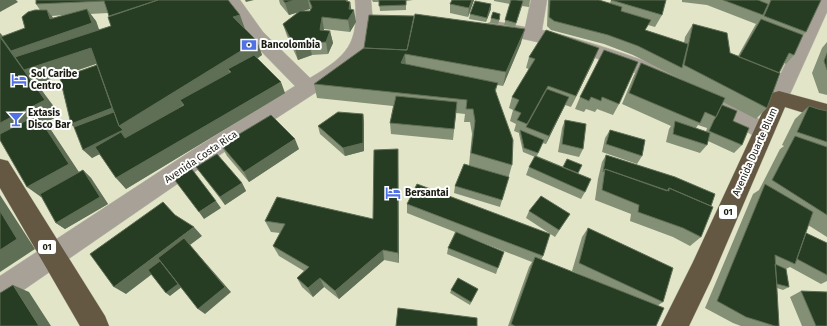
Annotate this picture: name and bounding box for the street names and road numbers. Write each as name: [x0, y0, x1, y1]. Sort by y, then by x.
street label: Avenida Duarte Blum: [730, 106, 780, 198]
street label: Avenida Costa Rica: [162, 128, 240, 186]
road number: 01: [719, 205, 737, 219]
road number: 01: [38, 240, 56, 254]

